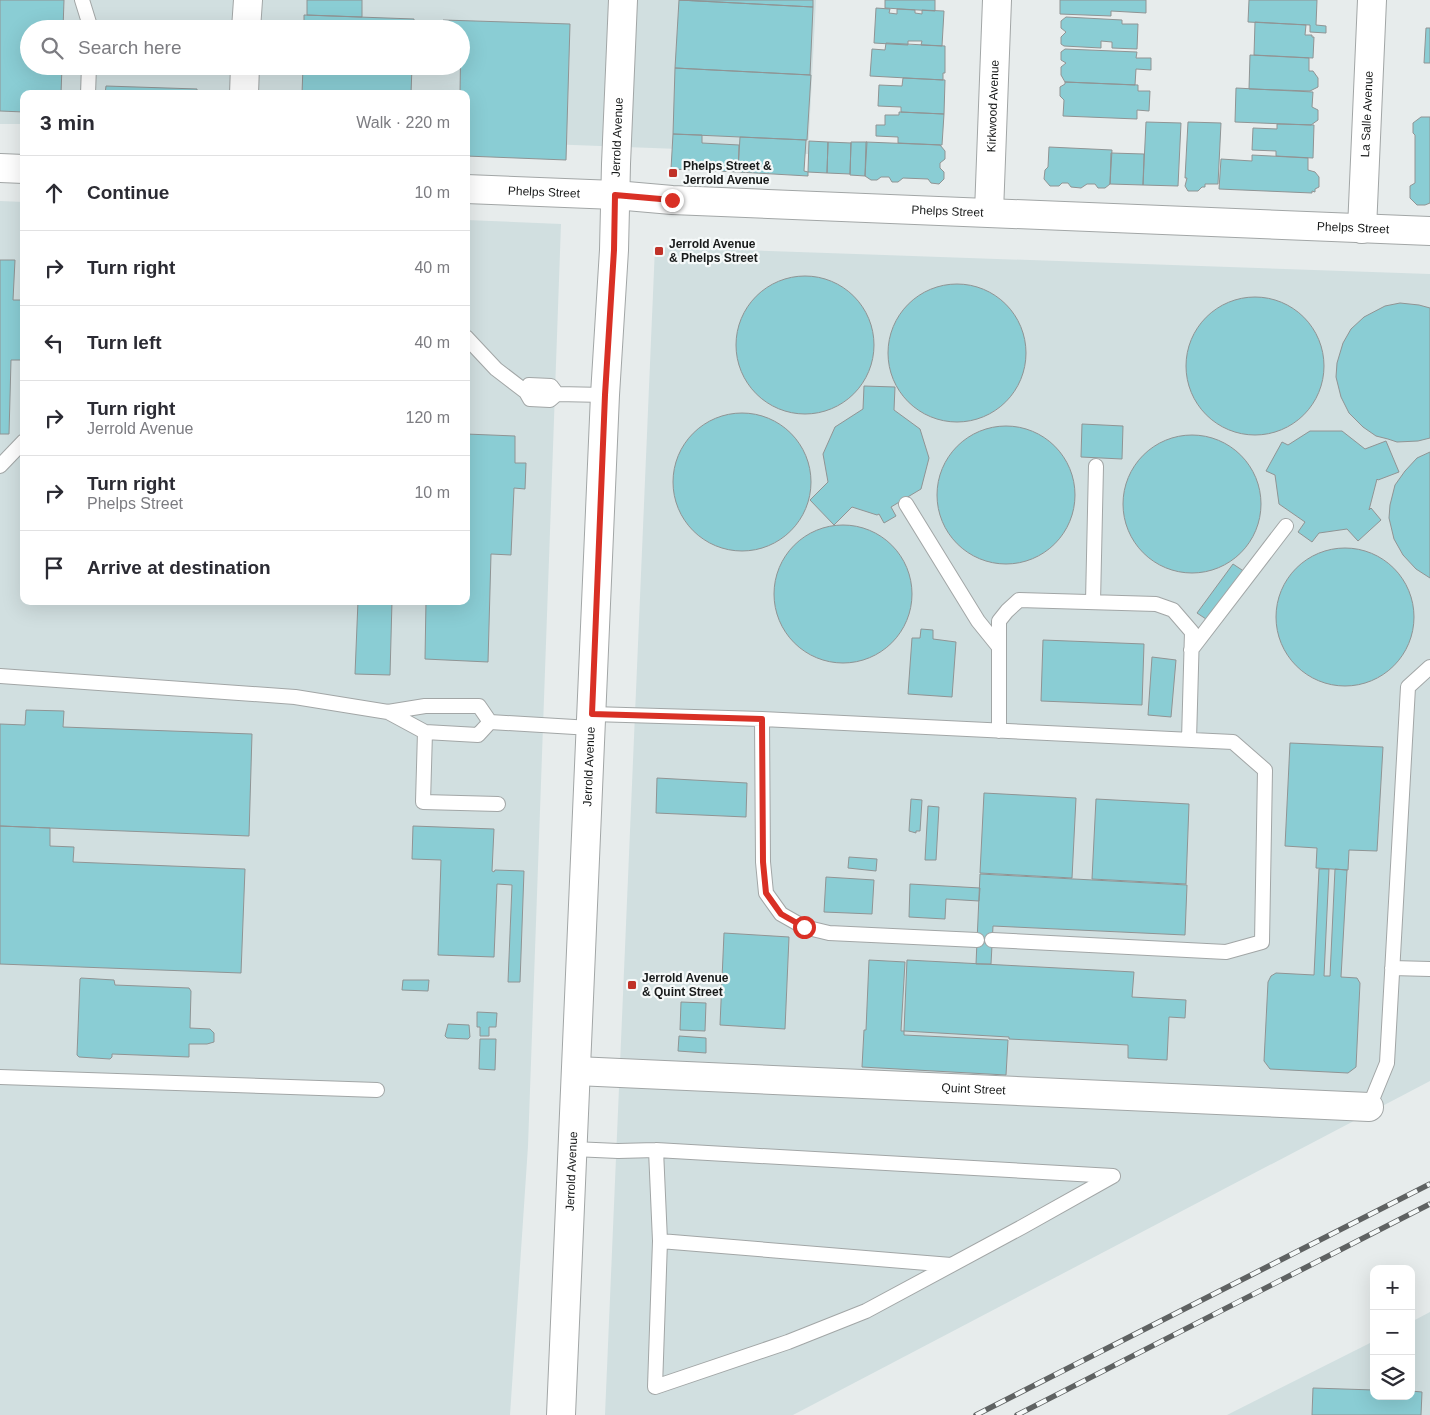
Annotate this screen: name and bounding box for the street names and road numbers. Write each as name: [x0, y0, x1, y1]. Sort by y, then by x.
street label: Kirkwood Avenue: [984, 59, 1002, 153]
street label: La Salle Avenue: [1358, 70, 1376, 158]
street label: Jerrold Avenue: [609, 97, 626, 177]
street label: Phelps Street: [508, 184, 581, 201]
street label: Phelps Street: [911, 203, 984, 220]
street label: Phelps Street: [1317, 219, 1390, 236]
street label: Jerrold Avenue: [580, 726, 598, 807]
street label: Quint Street: [941, 1081, 1007, 1098]
street label: Jerrold Avenue: [563, 1131, 580, 1211]

